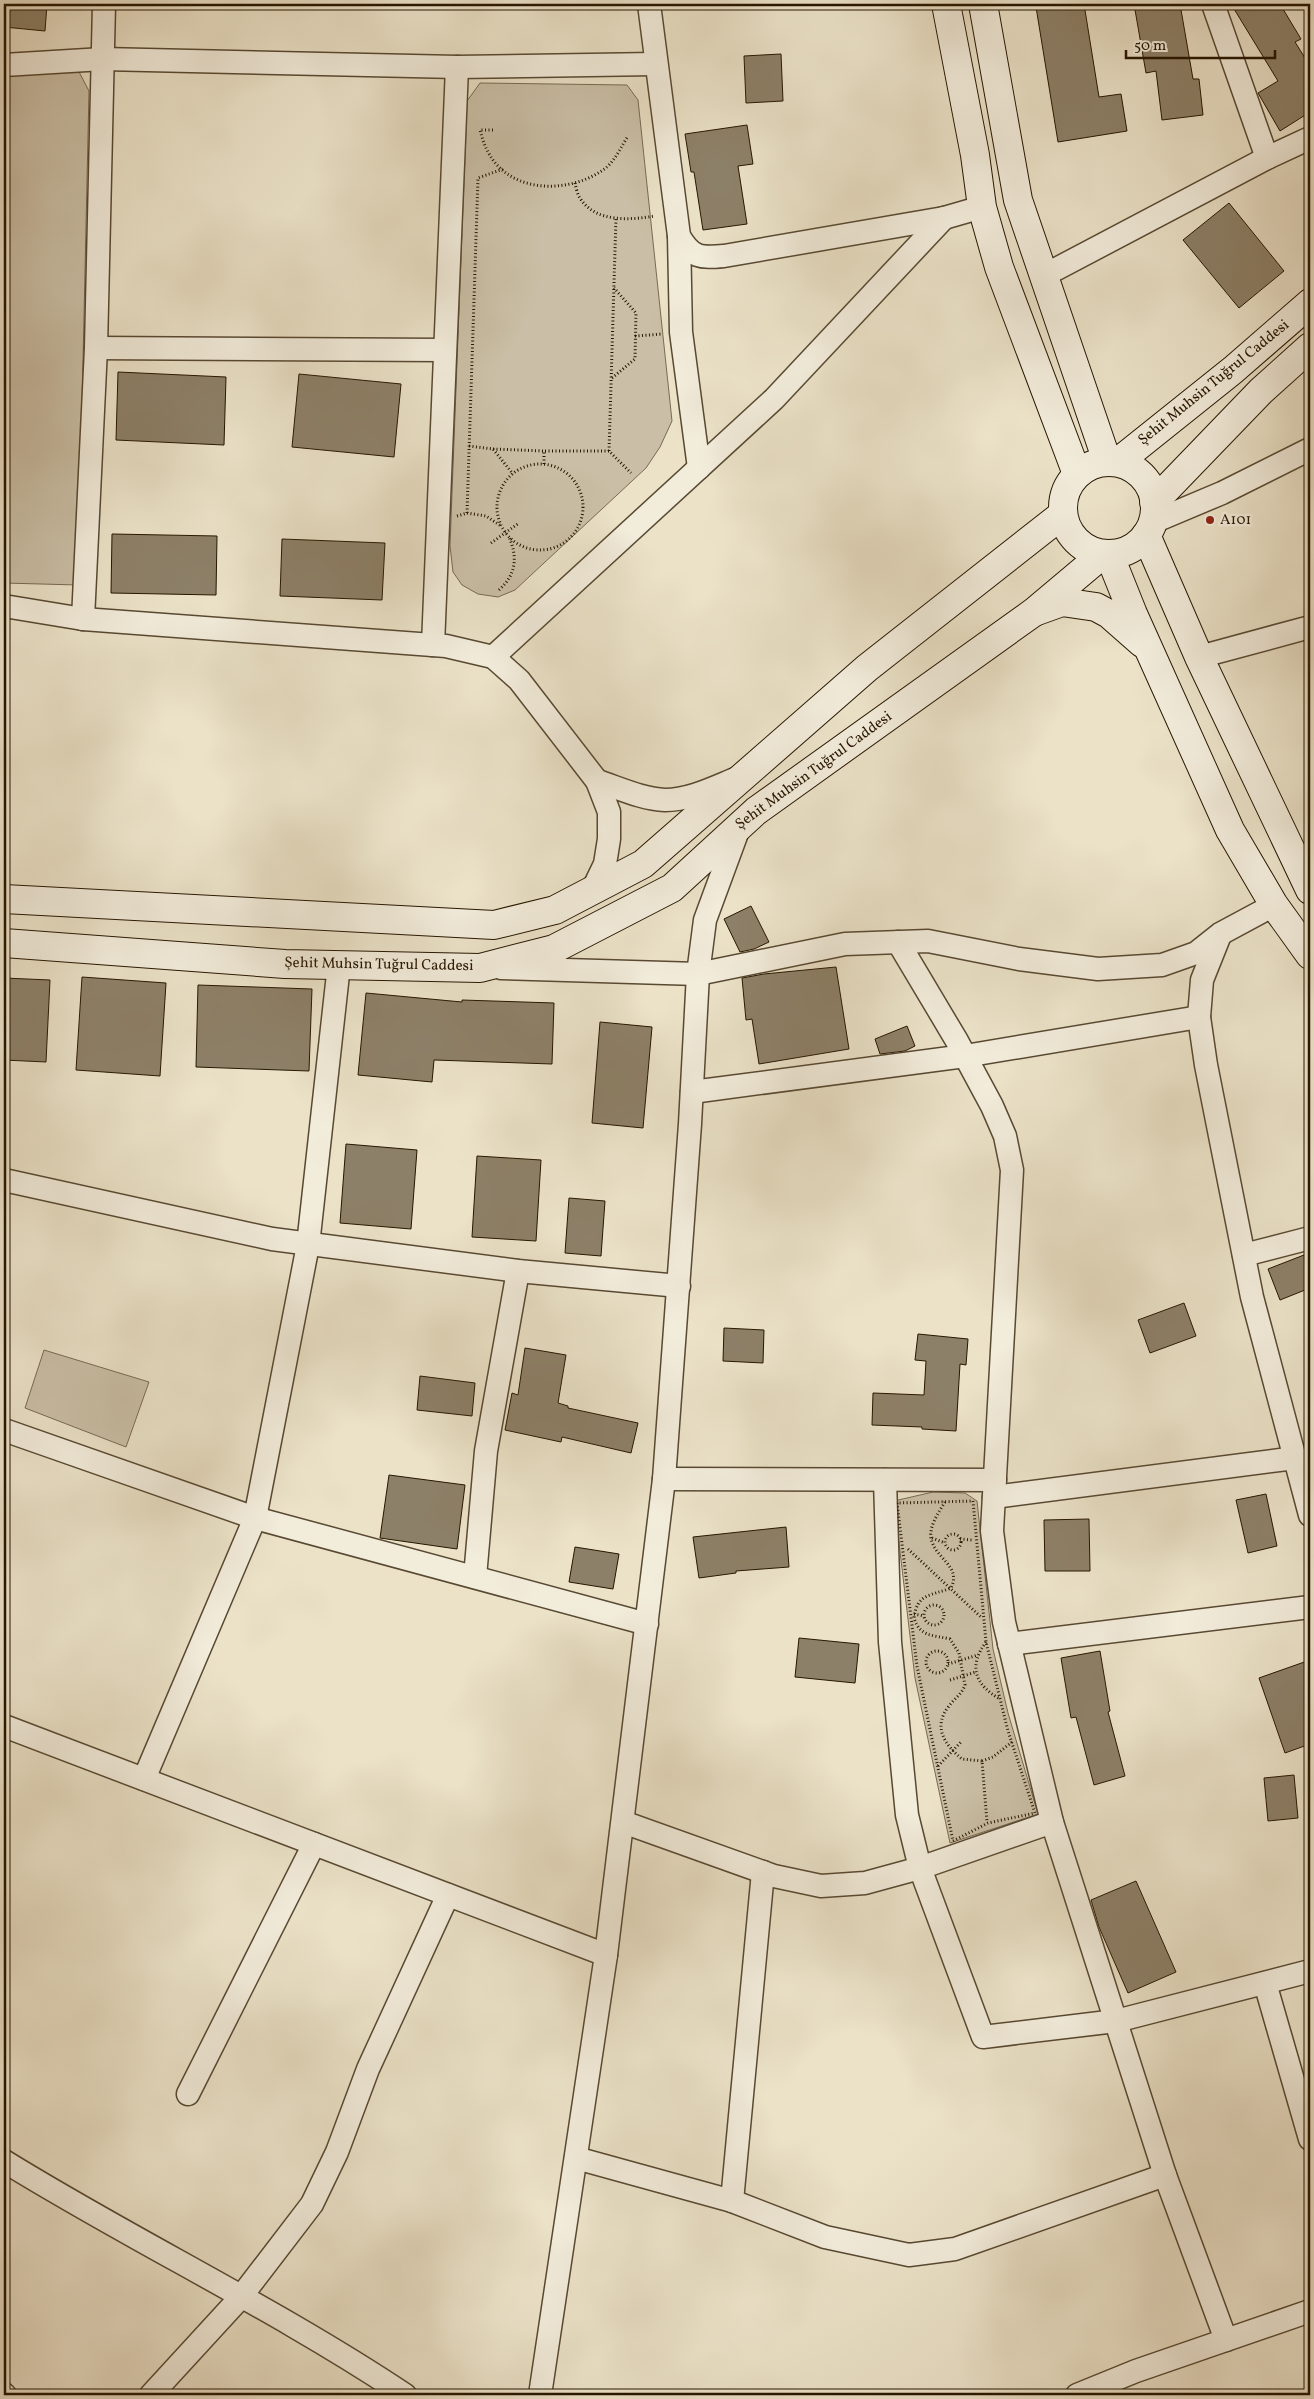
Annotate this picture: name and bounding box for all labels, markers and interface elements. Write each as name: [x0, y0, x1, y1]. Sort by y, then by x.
scale bar: [1126, 28, 1275, 60]
text: 50 m: [1134, 36, 1166, 57]
street label: Şehit Muhsin Tuğrul Caddesi: [1134, 315, 1294, 451]
place label: A101: [1220, 510, 1251, 531]
marker: A101: [1204, 514, 1216, 526]
street label: Şehit Muhsin Tuğrul Caddesi: [731, 707, 897, 835]
street label: Şehit Muhsin Tuğrul Caddesi: [284, 953, 474, 977]

